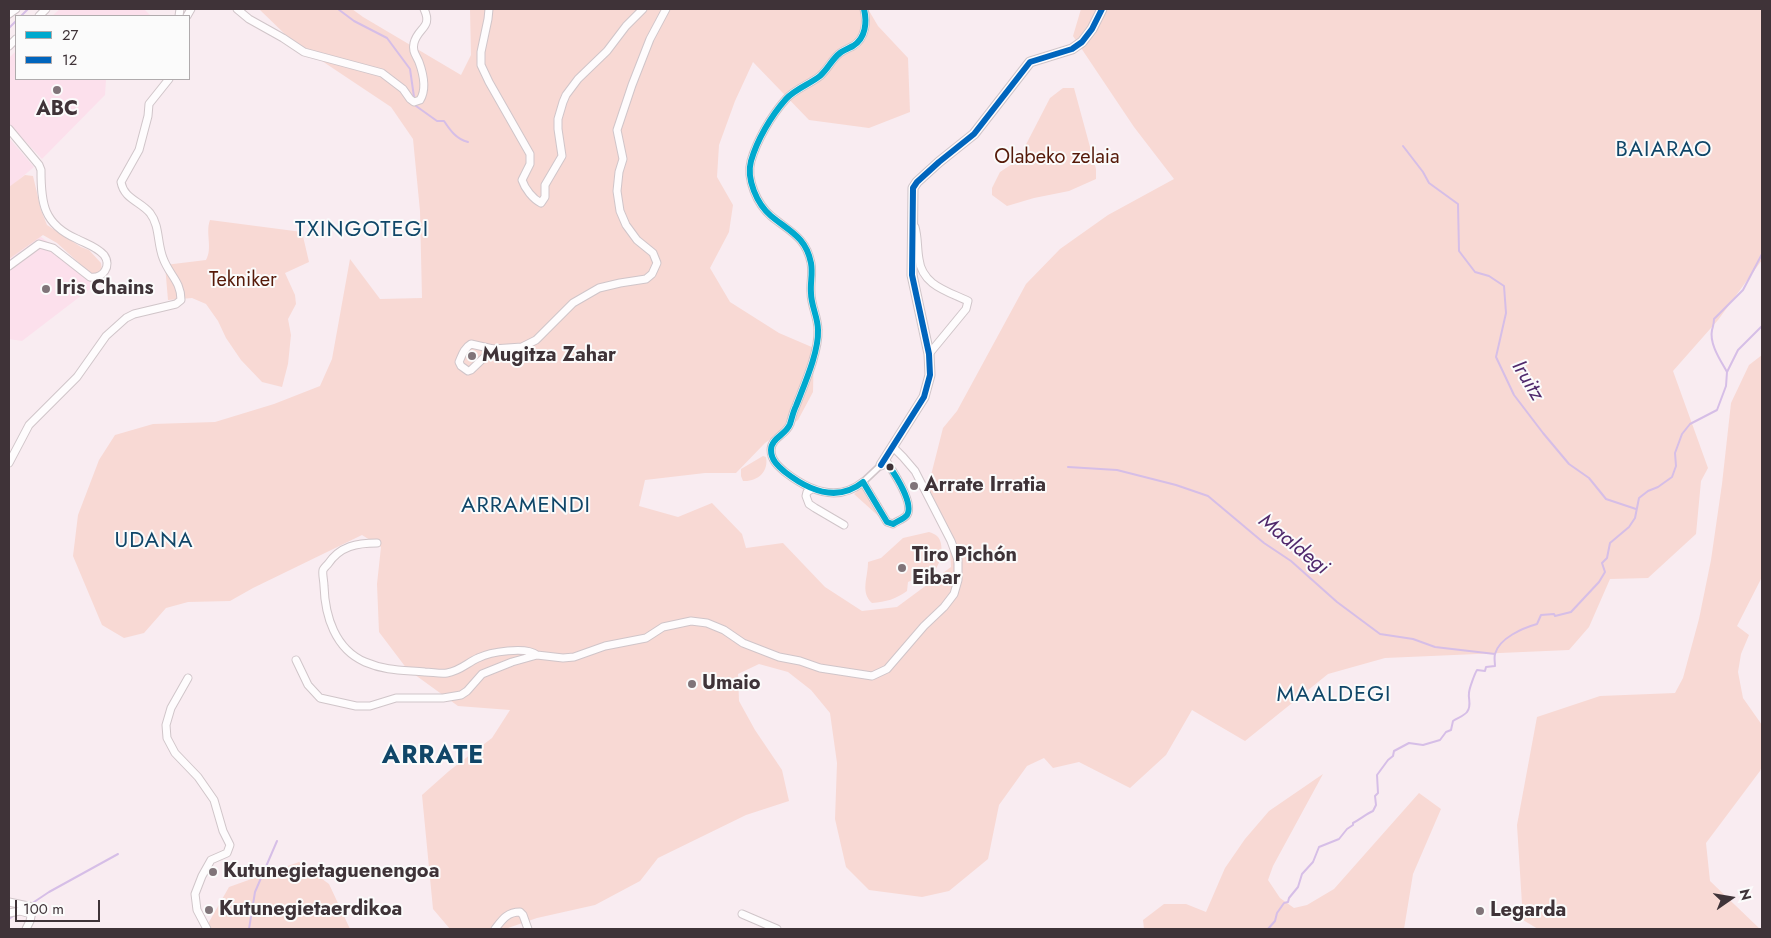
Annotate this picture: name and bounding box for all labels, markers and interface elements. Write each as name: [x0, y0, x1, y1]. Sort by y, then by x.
legend: [15, 15, 190, 80]
text: 27: [62, 24, 78, 46]
text: 12: [62, 49, 77, 71]
marker: ABC: [51, 84, 63, 96]
place label: ABC: [36, 98, 78, 122]
district label: BAIARAO: [1615, 138, 1713, 164]
park label: Olabeko zelaia: [994, 146, 1120, 170]
district label: TXINGOTEGI: [294, 218, 430, 244]
park label: Tekniker: [209, 269, 277, 293]
place label: Iris Chains: [56, 277, 154, 301]
marker: Iris Chains: [40, 283, 52, 295]
place label: Mugitza Zahar: [482, 344, 616, 368]
marker: Mugitza Zahar: [466, 350, 478, 362]
water label: Iruitz: [1505, 356, 1549, 406]
unlabelled marker: [885, 462, 895, 472]
place label: Arrate Irratia: [924, 474, 1046, 498]
marker: Arrate Irratia: [908, 480, 920, 492]
district label: ARRAMENDI: [460, 494, 592, 520]
water label: Maaldegi: [1253, 509, 1333, 581]
district label: UDANA: [114, 529, 194, 555]
place label: Tiro Pichón Eibar: [912, 544, 1017, 591]
marker: Tiro Pichón Eibar: [896, 562, 908, 574]
place label: Umaio: [702, 672, 761, 696]
marker: Umaio: [686, 678, 698, 690]
district label: MAALDEGI: [1276, 683, 1392, 709]
district label: ARRATE: [381, 742, 485, 772]
place label: Kutunegietaguenengoa: [223, 860, 439, 884]
marker: Kutunegietaguenengoa: [207, 866, 219, 878]
north arrow: [1706, 873, 1756, 923]
text: N: [1735, 887, 1757, 902]
scale bar: [18, 890, 102, 922]
text: 100 m: [23, 898, 64, 920]
place label: Kutunegietaerdikoa: [219, 898, 402, 922]
place label: Legarda: [1490, 899, 1566, 923]
marker: Kutunegietaerdikoa: [203, 904, 215, 916]
marker: Legarda: [1474, 905, 1486, 917]

